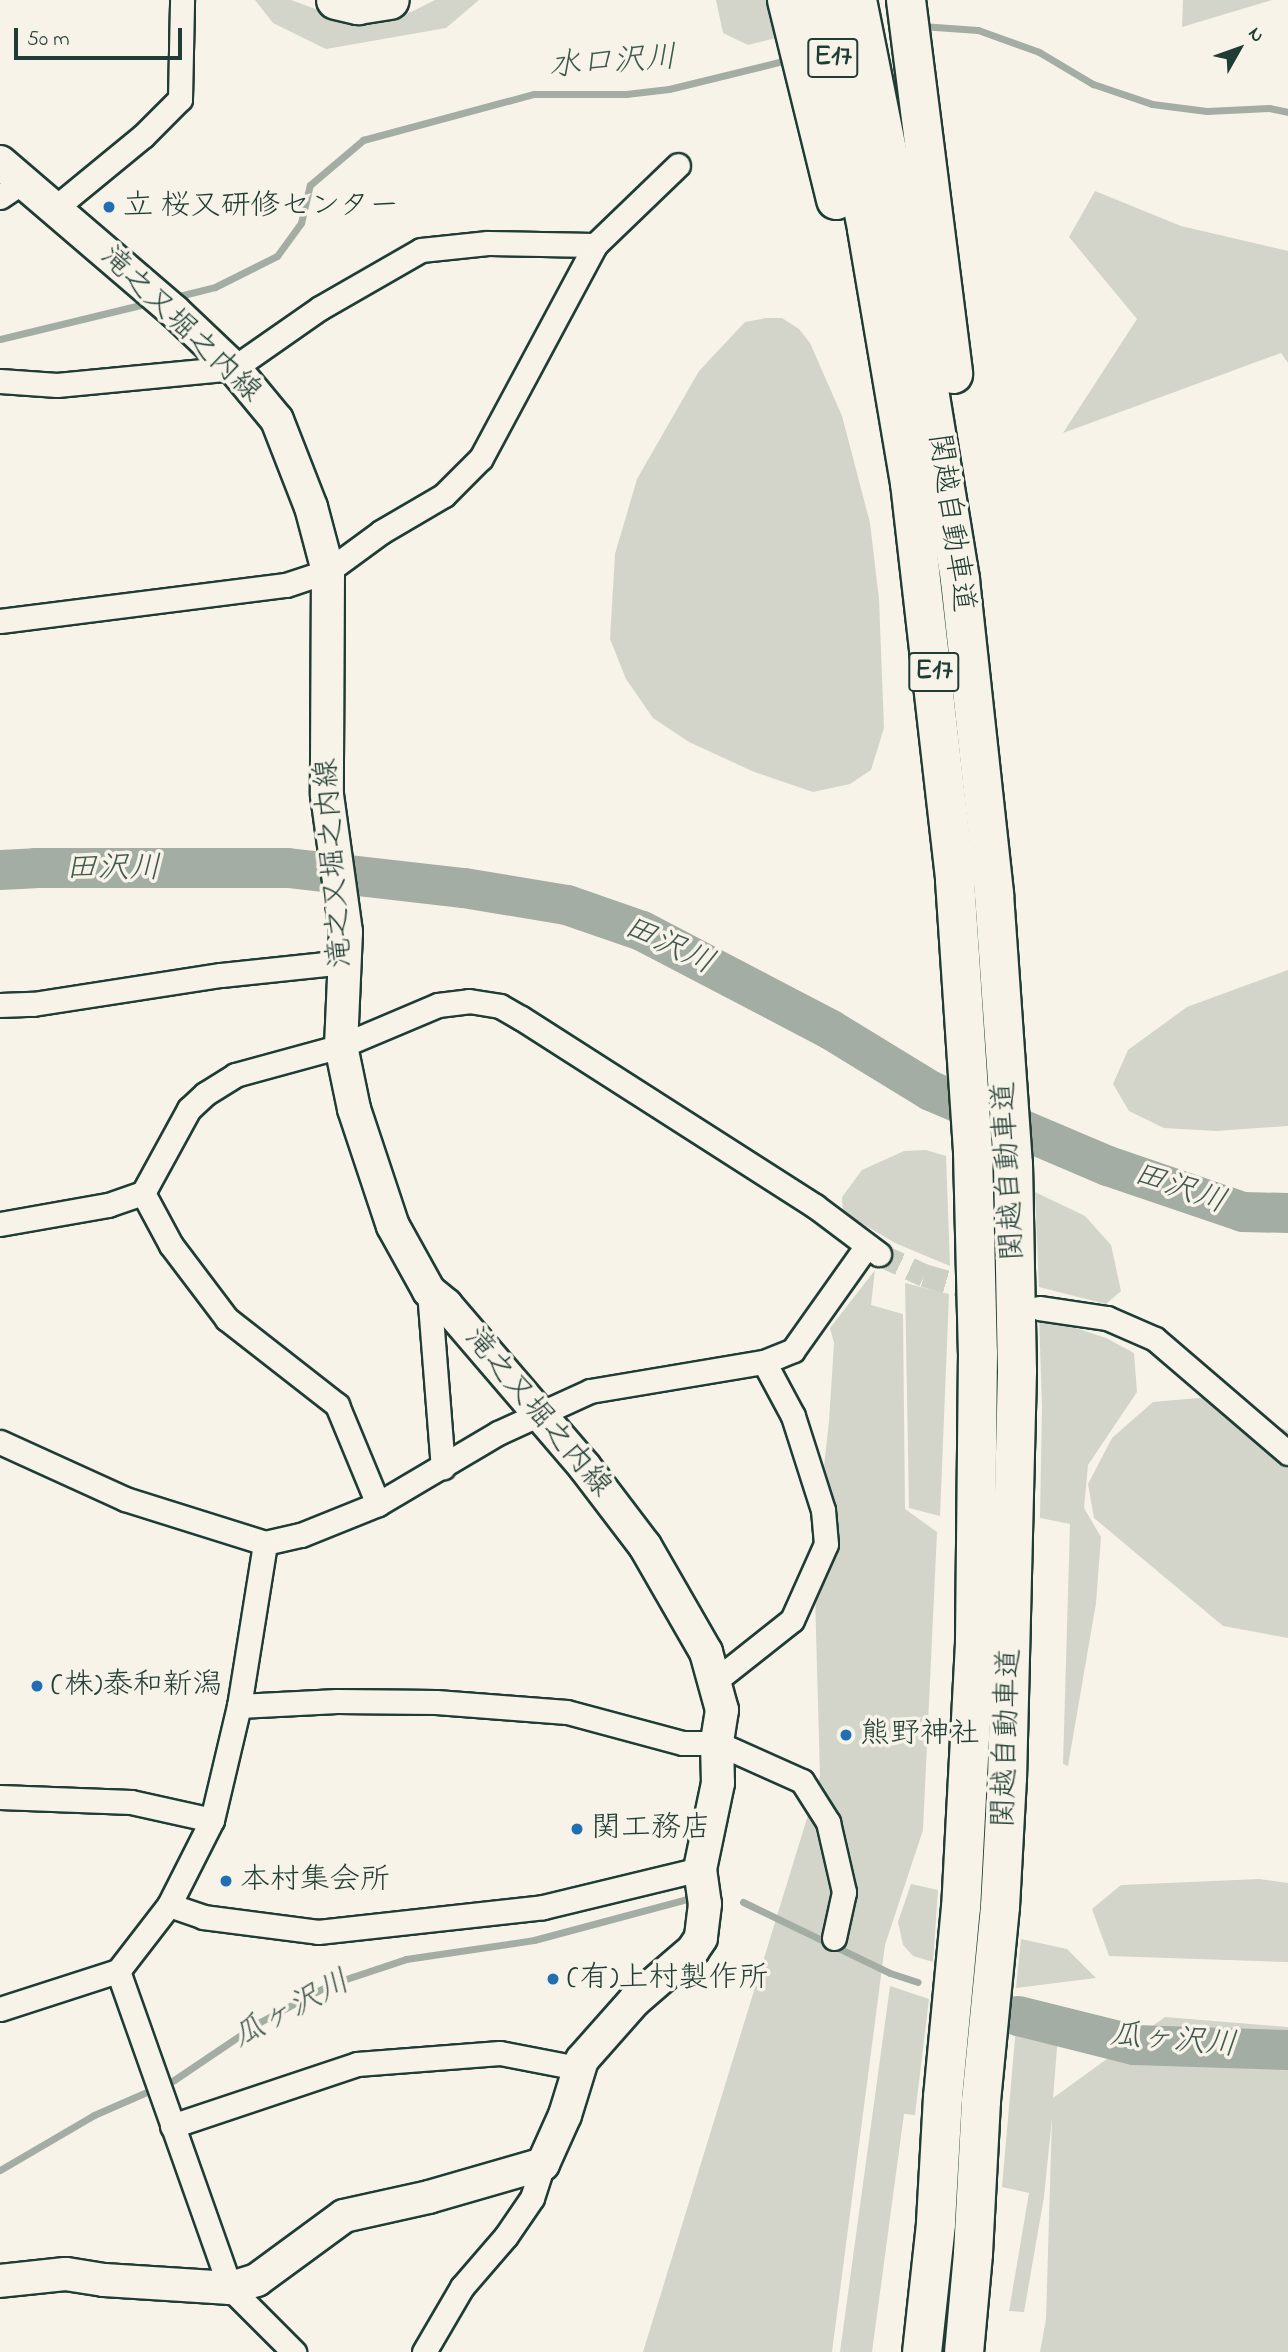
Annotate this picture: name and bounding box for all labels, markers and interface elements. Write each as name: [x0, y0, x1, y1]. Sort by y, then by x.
scale bar: [18, 14, 186, 58]
north arrow: [1204, 14, 1274, 84]
text: N: [1241, 22, 1270, 49]
text: 50 m: [27, 25, 70, 55]
road number: E17: [807, 34, 859, 82]
water label: 水口沢川: [548, 40, 678, 88]
place label: 立 桜又研修センター: [123, 189, 400, 225]
marker: 立 桜又研修センター: [101, 199, 117, 215]
street label: 滝之又堀之内線: [92, 239, 268, 411]
street label: 関越自動車道: [920, 431, 980, 615]
road number: E17: [908, 648, 960, 696]
street label: 滝之又堀之内線: [310, 757, 360, 969]
water label: 田沢川: [65, 851, 161, 889]
water label: 田沢川: [616, 909, 720, 985]
street label: 関越自動車道: [987, 1080, 1033, 1262]
water label: 田沢川: [1127, 1156, 1231, 1224]
street label: 滝之又堀之内線: [456, 1321, 618, 1505]
street label: 関越自動車道: [987, 1647, 1029, 1829]
place label: (株)泰和新潟: [51, 1668, 222, 1704]
marker: (株)泰和新潟: [29, 1678, 45, 1694]
place label: 熊野神社: [860, 1717, 980, 1753]
marker: 熊野神社: [838, 1727, 854, 1743]
place label: 関工務店: [591, 1811, 711, 1847]
marker: 関工務店: [569, 1821, 585, 1837]
place label: 本村集会所: [240, 1863, 390, 1899]
marker: 本村集会所: [218, 1873, 234, 1889]
place label: (有)上村製作所: [567, 1961, 768, 1997]
water label: 瓜ヶ沢川: [226, 1964, 358, 2058]
marker: (有)上村製作所: [545, 1971, 561, 1987]
water label: 瓜ヶ沢川: [1108, 2017, 1238, 2067]

